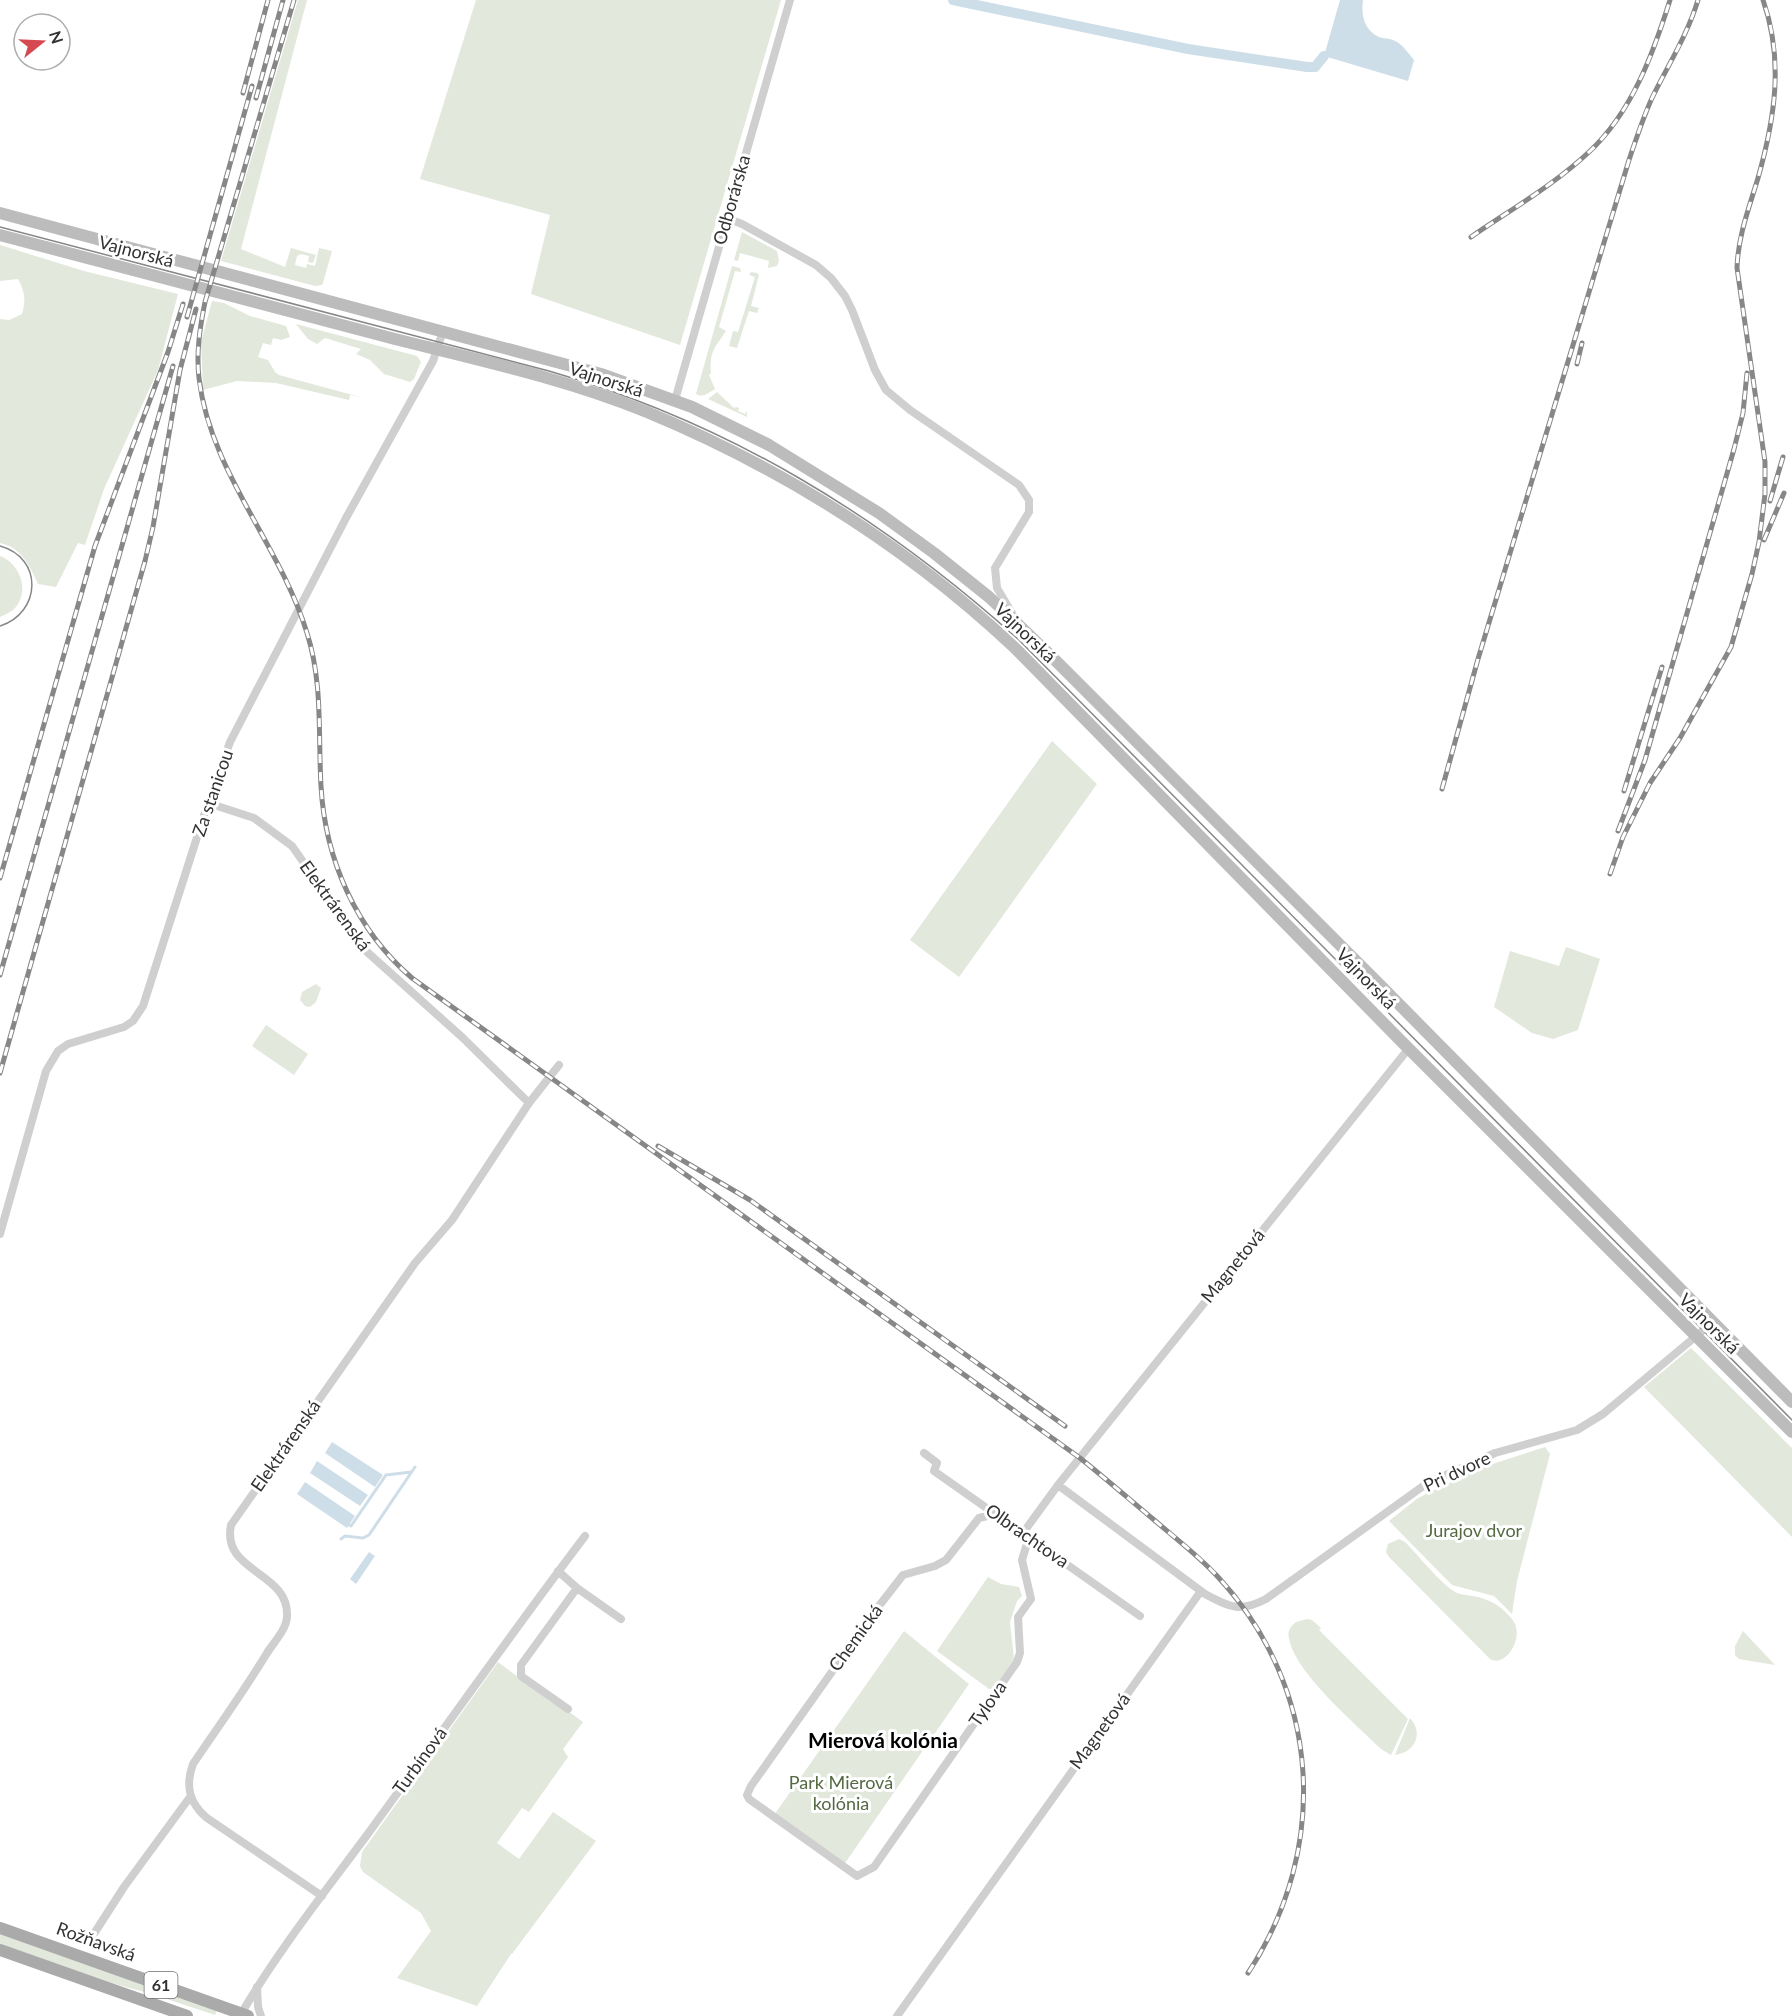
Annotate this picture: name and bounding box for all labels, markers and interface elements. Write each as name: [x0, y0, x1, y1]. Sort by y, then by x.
north arrow: [12, 12, 72, 72]
text: N: [46, 28, 68, 46]
street label: Odborárska: [708, 152, 754, 247]
street label: Vajnorská: [96, 230, 176, 272]
street label: Vajnorská: [566, 357, 646, 401]
street label: Vajnorská: [990, 598, 1061, 667]
street label: Za stanicou: [187, 746, 237, 839]
street label: Elektrárenská: [296, 856, 376, 955]
street label: Vajnorská: [1332, 943, 1401, 1014]
street label: Magnetová: [1196, 1224, 1269, 1307]
street label: Vajnorská: [1675, 1288, 1745, 1358]
street label: Elektrárenská: [246, 1395, 325, 1495]
street label: Pri dvore: [1420, 1446, 1493, 1496]
street label: Olbrachtova: [982, 1498, 1074, 1572]
park label: Jurajov dvor: [1426, 1519, 1523, 1541]
street label: Chemická: [824, 1600, 887, 1675]
street label: Tylova: [964, 1676, 1011, 1730]
street label: Magnetová: [1064, 1688, 1134, 1773]
street label: Turbínová: [387, 1722, 451, 1798]
district label: Mierová kolónia: [808, 1727, 958, 1752]
park label: Park Mierová kolónia: [789, 1771, 893, 1814]
street label: Rožňavská: [54, 1917, 139, 1966]
road number: 61: [144, 1972, 178, 1998]

